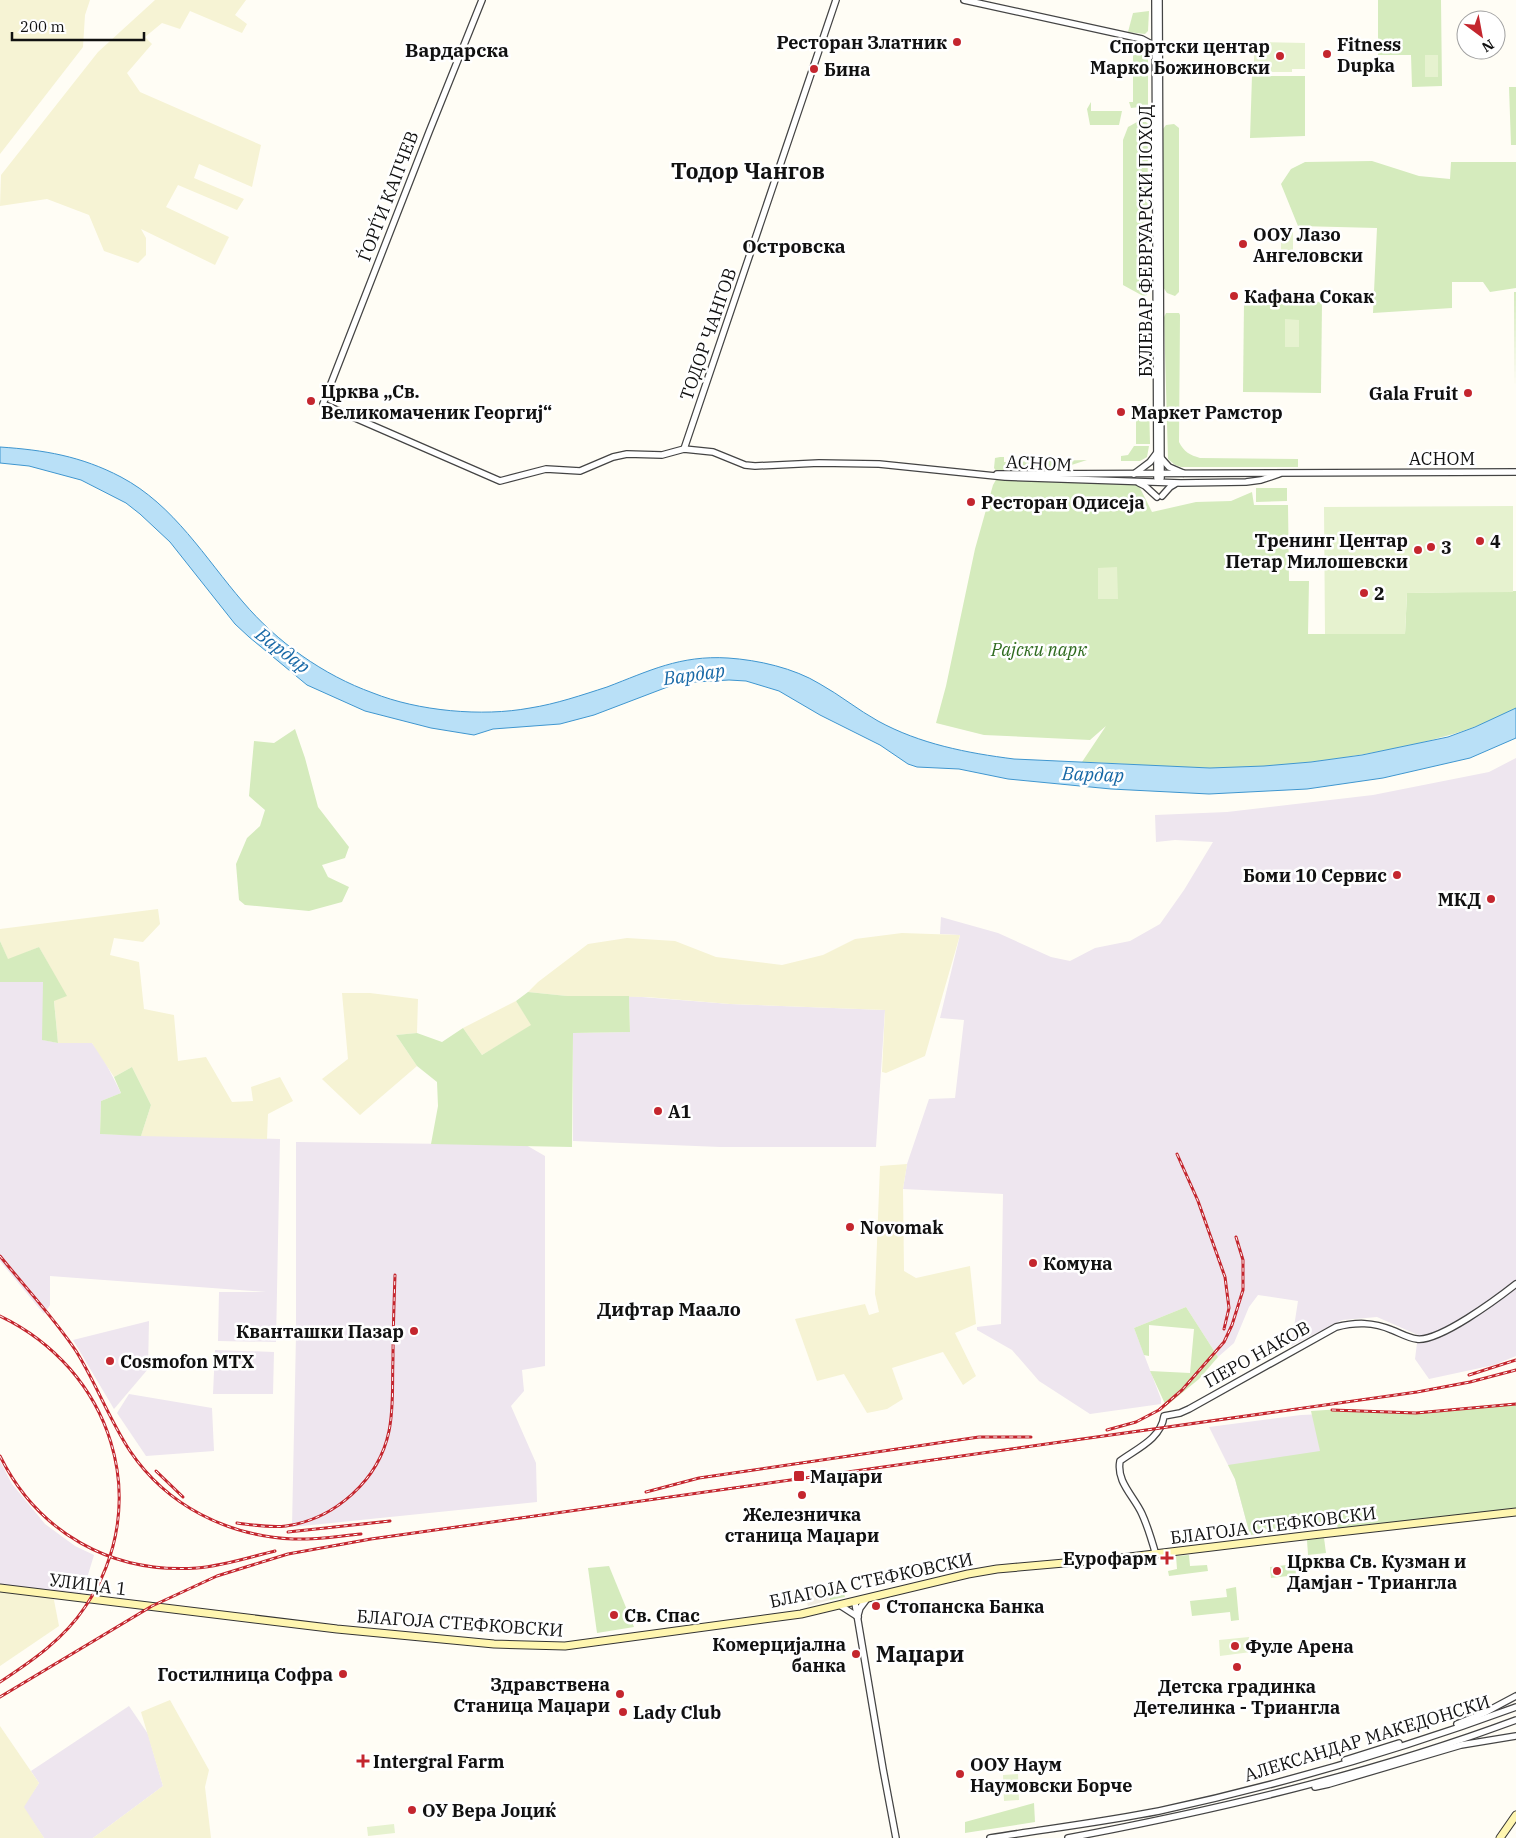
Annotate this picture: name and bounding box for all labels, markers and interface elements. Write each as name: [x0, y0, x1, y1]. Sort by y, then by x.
scale bar: [12, 10, 145, 42]
north arrow: [1456, 10, 1506, 60]
text: 200 m: [20, 17, 65, 36]
place label: Ресторан Златник: [776, 31, 947, 54]
place label: Fitness Dupka: [1337, 33, 1401, 77]
place label: Спортски центар Марко Божиновски: [1090, 35, 1270, 79]
text: N: [1478, 35, 1497, 57]
marker: Ресторан Златник: [951, 36, 963, 48]
district label: Вардарска: [405, 38, 509, 62]
marker: Fitness Dupka: [1321, 48, 1333, 60]
marker: Спортски центар Марко Божиновски: [1274, 50, 1286, 62]
place label: Бина: [824, 58, 871, 81]
marker: Бина: [808, 63, 820, 75]
street label: БУЛЕВАР ФЕВРУАРСКИ ПОХОД: [1134, 105, 1157, 377]
street label: ЃОРЃИ КАПЧЕВ: [353, 127, 423, 265]
district label: Тодор Чангов: [671, 156, 825, 185]
place label: ООУ Лазо Ангеловски: [1253, 223, 1363, 267]
district label: Островска: [742, 234, 846, 258]
marker: ООУ Лазо Ангеловски: [1237, 238, 1249, 250]
street label: ТОДОР ЧАНГОВ: [675, 265, 741, 403]
place label: Кафана Сокак: [1244, 285, 1374, 308]
marker: Кафана Сокак: [1228, 290, 1240, 302]
place label: Црква „Св. Великомаченик Георгиј“: [321, 380, 552, 424]
place label: Gala Fruit: [1369, 382, 1458, 405]
marker: Gala Fruit: [1462, 387, 1474, 399]
marker: Црква „Св. Великомаченик Георгиј“: [305, 395, 317, 407]
place label: Маркет Рамстор: [1131, 401, 1283, 424]
marker: Маркет Рамстор: [1115, 406, 1127, 418]
street label: АСНОМ: [1409, 447, 1475, 470]
street label: АСНОМ: [1005, 450, 1073, 476]
place label: Ресторан Одисеја: [981, 491, 1145, 514]
marker: Ресторан Одисеја: [965, 496, 977, 508]
place label: Тренинг Центар Петар Милошевски: [1225, 529, 1408, 573]
place label: 4: [1490, 530, 1501, 553]
marker: 4: [1474, 535, 1486, 547]
place label: 3: [1441, 536, 1452, 559]
marker: 3: [1425, 541, 1437, 553]
marker: Тренинг Центар Петар Милошевски: [1412, 544, 1424, 556]
place label: 2: [1374, 582, 1385, 605]
marker: 2: [1358, 587, 1370, 599]
water label: Вардар: [250, 621, 315, 678]
park label: Рајски парк: [990, 638, 1087, 661]
water label: Вардар: [661, 658, 726, 690]
water label: Вардар: [1061, 761, 1124, 787]
place label: Боми 10 Сервис: [1243, 864, 1387, 887]
marker: Боми 10 Сервис: [1391, 869, 1403, 881]
place label: МКД: [1438, 888, 1481, 911]
marker: МКД: [1485, 893, 1497, 905]
place label: А1: [668, 1100, 692, 1123]
marker: А1: [652, 1105, 664, 1117]
place label: Novomak: [860, 1216, 944, 1239]
marker: Novomak: [844, 1221, 856, 1233]
place label: Комуна: [1043, 1252, 1113, 1275]
marker: Комуна: [1027, 1257, 1039, 1269]
district label: Дифтар Маало: [597, 1297, 741, 1321]
street label: ПЕРО НАКОВ: [1200, 1315, 1314, 1393]
place label: Кванташки Пазар: [236, 1320, 404, 1343]
marker: Кванташки Пазар: [408, 1325, 420, 1337]
place label: Cosmofon MTX: [120, 1350, 254, 1373]
marker: Cosmofon MTX: [104, 1355, 116, 1367]
place label: Маџари: [810, 1465, 883, 1488]
marker: Маџари: [792, 1469, 806, 1483]
marker: Железничка станица Маџари: [796, 1489, 808, 1501]
street label: БЛАГОЈА СТЕФКОВСКИ: [1169, 1501, 1377, 1549]
place label: Железничка станица Маџари: [725, 1503, 879, 1547]
street label: БЛАГОЈА СТЕФКОВСКИ: [767, 1547, 975, 1613]
place label: Еурофарм: [1063, 1547, 1157, 1570]
place label: Црква Св. Кузман и Дамјан - Триангла: [1287, 1550, 1466, 1594]
marker: Еурофарм: [1161, 1552, 1173, 1564]
marker: Црква Св. Кузман и Дамјан - Триангла: [1271, 1565, 1283, 1577]
street label: УЛИЦА 1: [48, 1568, 128, 1600]
place label: Стопанска Банка: [886, 1595, 1045, 1618]
marker: Стопанска Банка: [870, 1600, 882, 1612]
street label: БЛАГОЈА СТЕФКОВСКИ: [356, 1604, 564, 1642]
place label: Св. Спас: [624, 1604, 700, 1627]
marker: Св. Спас: [608, 1609, 620, 1621]
place label: Комерцијална банка: [712, 1633, 846, 1677]
place label: Фуле Арена: [1245, 1635, 1354, 1658]
district label: Маџари: [876, 1639, 964, 1668]
marker: Фуле Арена: [1229, 1640, 1241, 1652]
marker: Комерцијална банка: [850, 1648, 862, 1660]
marker: Детска градинка Детелинка - Триангла: [1231, 1661, 1243, 1673]
place label: Гостилница Софра: [158, 1663, 333, 1686]
marker: Гостилница Софра: [337, 1668, 349, 1680]
place label: Здравствена Станица Маџари: [453, 1673, 610, 1717]
place label: Детска градинка Детелинка - Триангла: [1134, 1675, 1340, 1719]
marker: Здравствена Станица Маџари: [614, 1688, 626, 1700]
street label: АЛЕКСАНДАР МАКЕДОНСКИ: [1241, 1690, 1493, 1786]
place label: Lady Club: [633, 1701, 721, 1724]
marker: Lady Club: [617, 1706, 629, 1718]
place label: Intergral Farm: [373, 1750, 505, 1773]
place label: ООУ Наум Наумовски Борче: [970, 1753, 1132, 1797]
marker: Intergral Farm: [357, 1755, 369, 1767]
marker: ООУ Наум Наумовски Борче: [954, 1768, 966, 1780]
place label: ОУ Вера Јоциќ: [422, 1799, 556, 1822]
marker: ОУ Вера Јоциќ: [406, 1804, 418, 1816]

